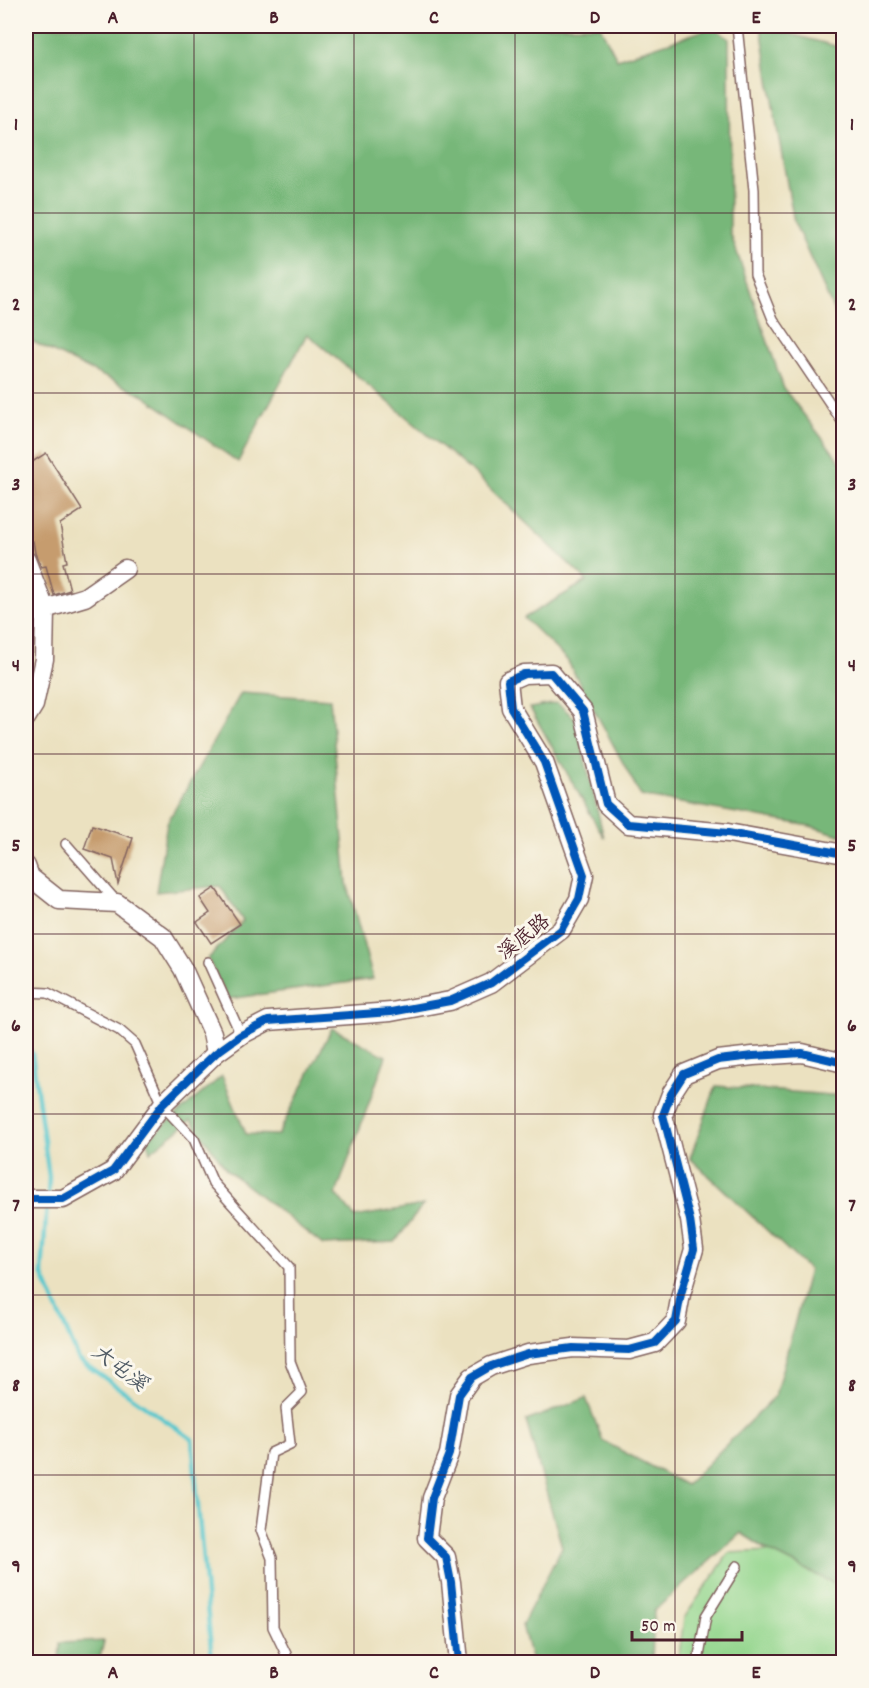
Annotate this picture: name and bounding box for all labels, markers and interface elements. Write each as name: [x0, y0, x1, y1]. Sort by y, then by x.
text: A: [108, 5, 119, 33]
text: B: [269, 5, 279, 33]
text: C: [429, 5, 439, 33]
text: D: [590, 5, 601, 33]
text: E: [751, 5, 761, 33]
text: 1: [14, 112, 18, 140]
text: 1: [850, 112, 854, 140]
text: 2: [12, 292, 20, 320]
text: 2: [848, 292, 856, 320]
text: 3: [12, 472, 20, 500]
text: 3: [848, 472, 856, 500]
text: 4: [12, 653, 20, 681]
text: 4: [848, 653, 856, 681]
text: 5: [11, 833, 21, 861]
text: 5: [847, 833, 857, 861]
street label: 溪底路: [493, 908, 558, 968]
text: 6: [11, 1013, 21, 1041]
text: 6: [847, 1013, 857, 1041]
text: 7: [12, 1193, 20, 1221]
text: 7: [848, 1193, 856, 1221]
water label: 大屯溪: [84, 1338, 153, 1401]
text: 8: [12, 1373, 20, 1401]
text: 8: [848, 1373, 856, 1401]
text: 9: [11, 1554, 21, 1582]
text: 9: [847, 1554, 857, 1582]
scale bar: [632, 1604, 742, 1642]
text: 50 m: [641, 1615, 676, 1640]
text: A: [108, 1660, 119, 1688]
text: B: [269, 1660, 279, 1688]
text: C: [429, 1660, 439, 1688]
text: D: [590, 1660, 601, 1688]
text: E: [751, 1660, 761, 1688]

